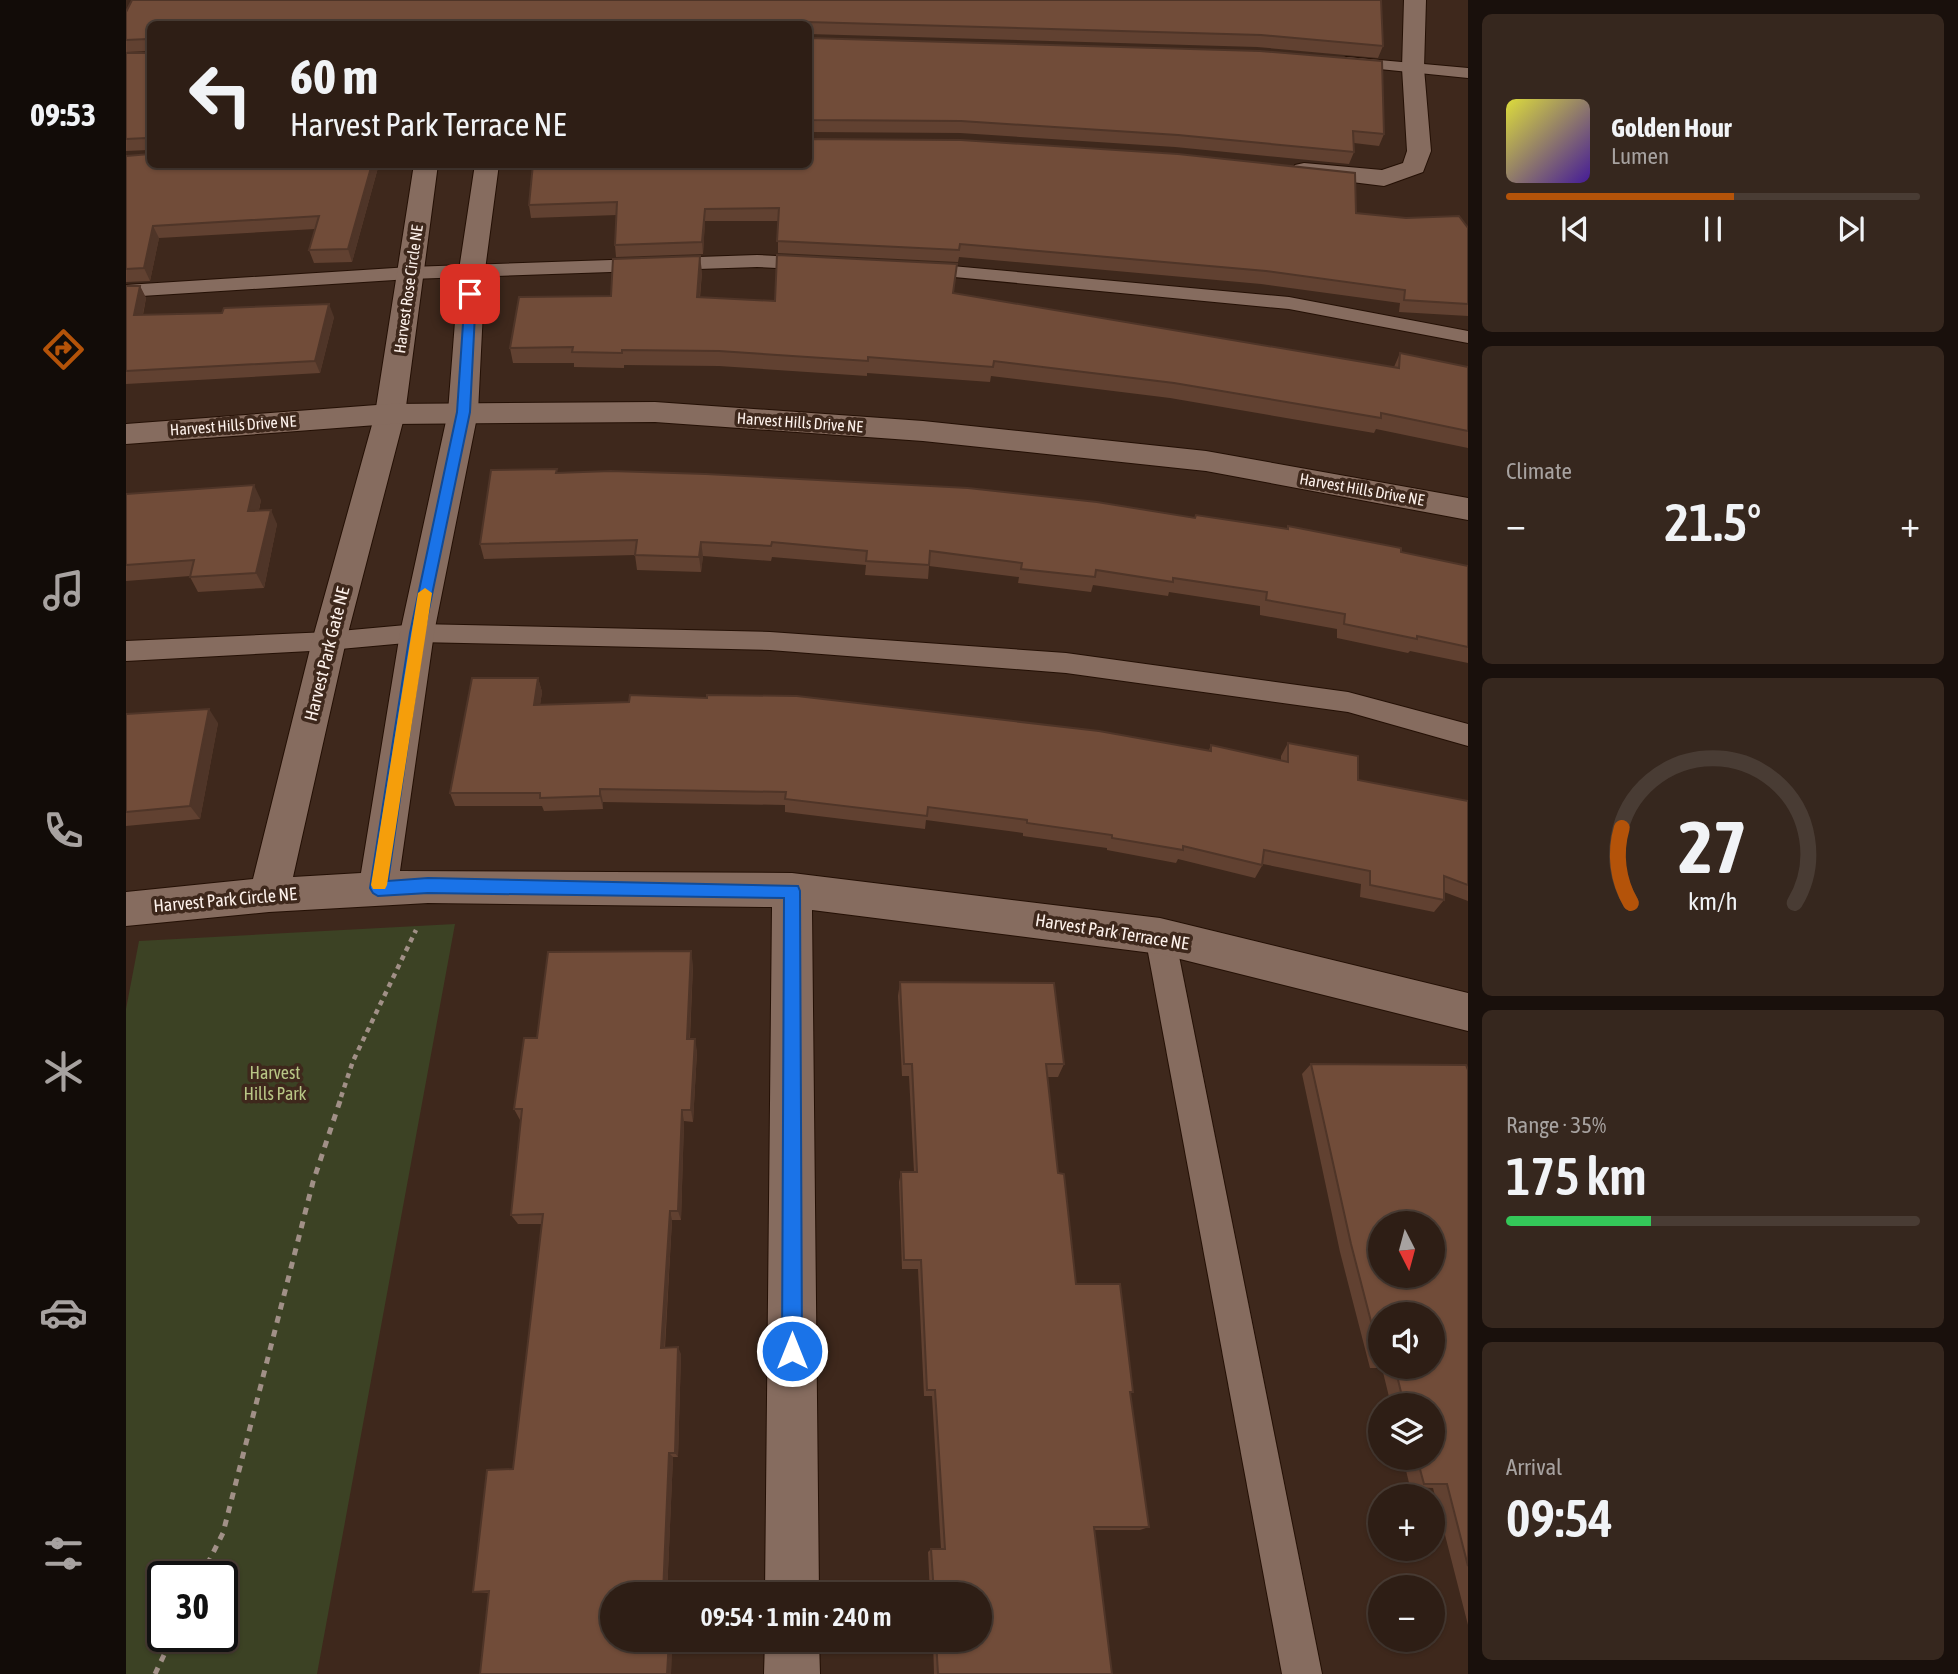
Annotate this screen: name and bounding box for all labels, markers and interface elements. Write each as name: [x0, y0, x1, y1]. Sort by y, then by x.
text: 60 m: [290, 48, 378, 104]
icon: left: [175, 49, 266, 140]
text: 09:53: [30, 96, 96, 133]
text: Harvest Park Terrace NE: [290, 106, 566, 143]
text: Golden Hour: [1611, 113, 1731, 143]
text: Lumen: [1611, 143, 1669, 169]
icon: previous: [1556, 210, 1594, 248]
icon: pause: [1694, 210, 1732, 248]
icon: next: [1832, 210, 1870, 248]
street label: Harvest Rose Circle NE: [390, 223, 426, 354]
pin: [440, 264, 500, 324]
icon: arrive: [451, 275, 489, 313]
icon: directions: [39, 325, 88, 374]
street label: Harvest Hills Drive NE: [736, 409, 864, 435]
street label: Harvest Hills Drive NE: [169, 412, 297, 438]
text: Climate: [1506, 458, 1572, 484]
street label: Harvest Hills Drive NE: [1298, 469, 1426, 509]
text: 21.5°: [1665, 492, 1761, 552]
text: −: [1506, 502, 1526, 545]
text: +: [1900, 502, 1920, 545]
icon: music: [39, 566, 88, 615]
street label: Harvest Park Gate NE: [300, 584, 353, 723]
text: 27: [1679, 805, 1747, 888]
icon: phone: [39, 806, 88, 855]
street label: Harvest Park Circle NE: [152, 883, 298, 916]
text: km/h: [1688, 887, 1738, 915]
street label: Harvest Park Terrace NE: [1034, 909, 1191, 954]
icon: climate: [39, 1047, 88, 1096]
park label: Harvest Hills Park: [243, 1062, 307, 1104]
text: Range · 35%: [1506, 1112, 1606, 1138]
text: 175 km: [1506, 1146, 1647, 1206]
north arrow: [1368, 1211, 1446, 1288]
map controls: [1368, 1211, 1445, 1652]
icon: car: [39, 1288, 88, 1337]
button: sound: [1368, 1302, 1445, 1379]
position arrow: [755, 1314, 829, 1388]
button: layers: [1368, 1393, 1445, 1470]
text: Arrival: [1506, 1454, 1562, 1480]
button: +: [1368, 1484, 1445, 1561]
text: 09:54: [1506, 1488, 1613, 1548]
icon: filters: [39, 1529, 88, 1578]
speed limit sign: 30: [147, 1561, 238, 1652]
button: −: [1368, 1575, 1445, 1652]
text: 09:54 · 1 min · 240 m: [701, 1602, 891, 1632]

